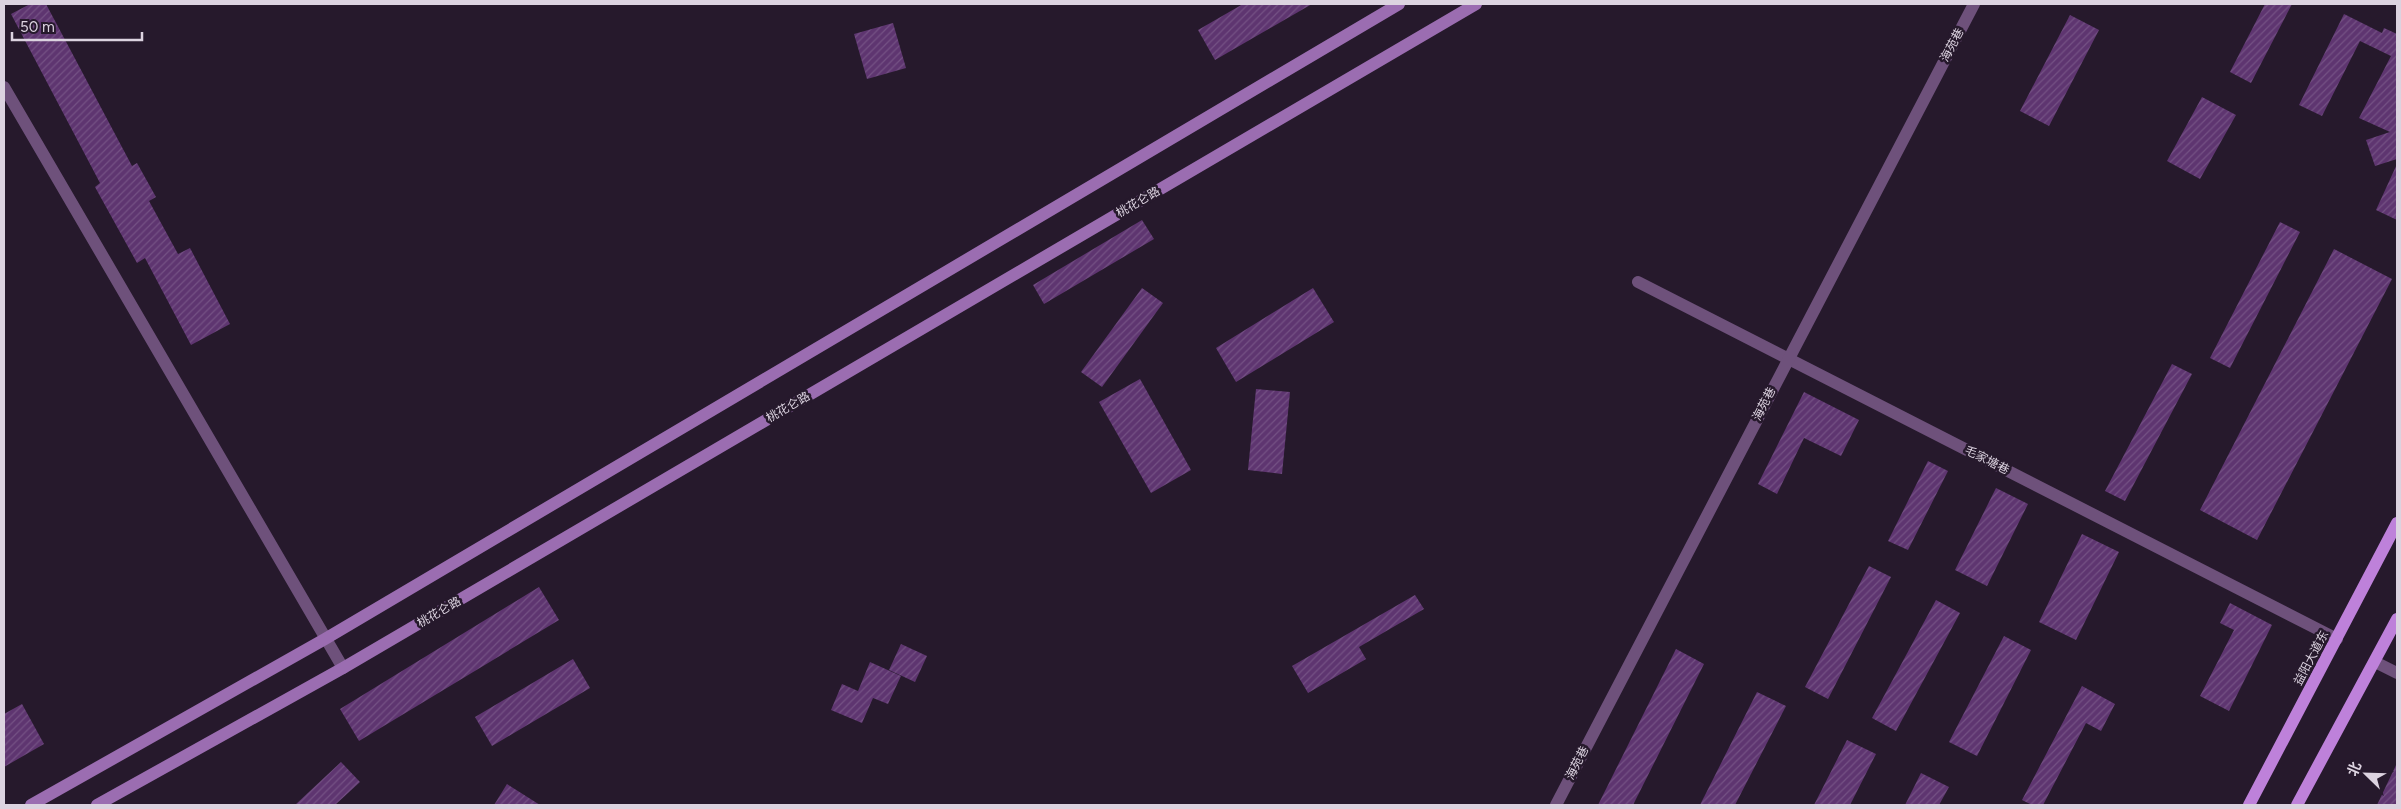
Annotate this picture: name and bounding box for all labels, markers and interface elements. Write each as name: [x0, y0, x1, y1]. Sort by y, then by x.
scale bar: [12, 10, 142, 42]
text: 50 m: [20, 18, 55, 36]
street label: 海苑巷: [1937, 26, 1967, 64]
street label: 桃花仑路: [1114, 184, 1162, 220]
street label: 海苑巷: [1750, 385, 1778, 423]
street label: 桃花仑路: [764, 389, 812, 425]
street label: 毛家塘巷: [1962, 443, 2012, 477]
street label: 桃花仑路: [415, 594, 463, 630]
street label: 益阳大道东: [2291, 628, 2331, 688]
street label: 海苑巷: [1563, 744, 1591, 782]
north arrow: [2341, 749, 2391, 799]
text: 北: [2344, 759, 2365, 779]

